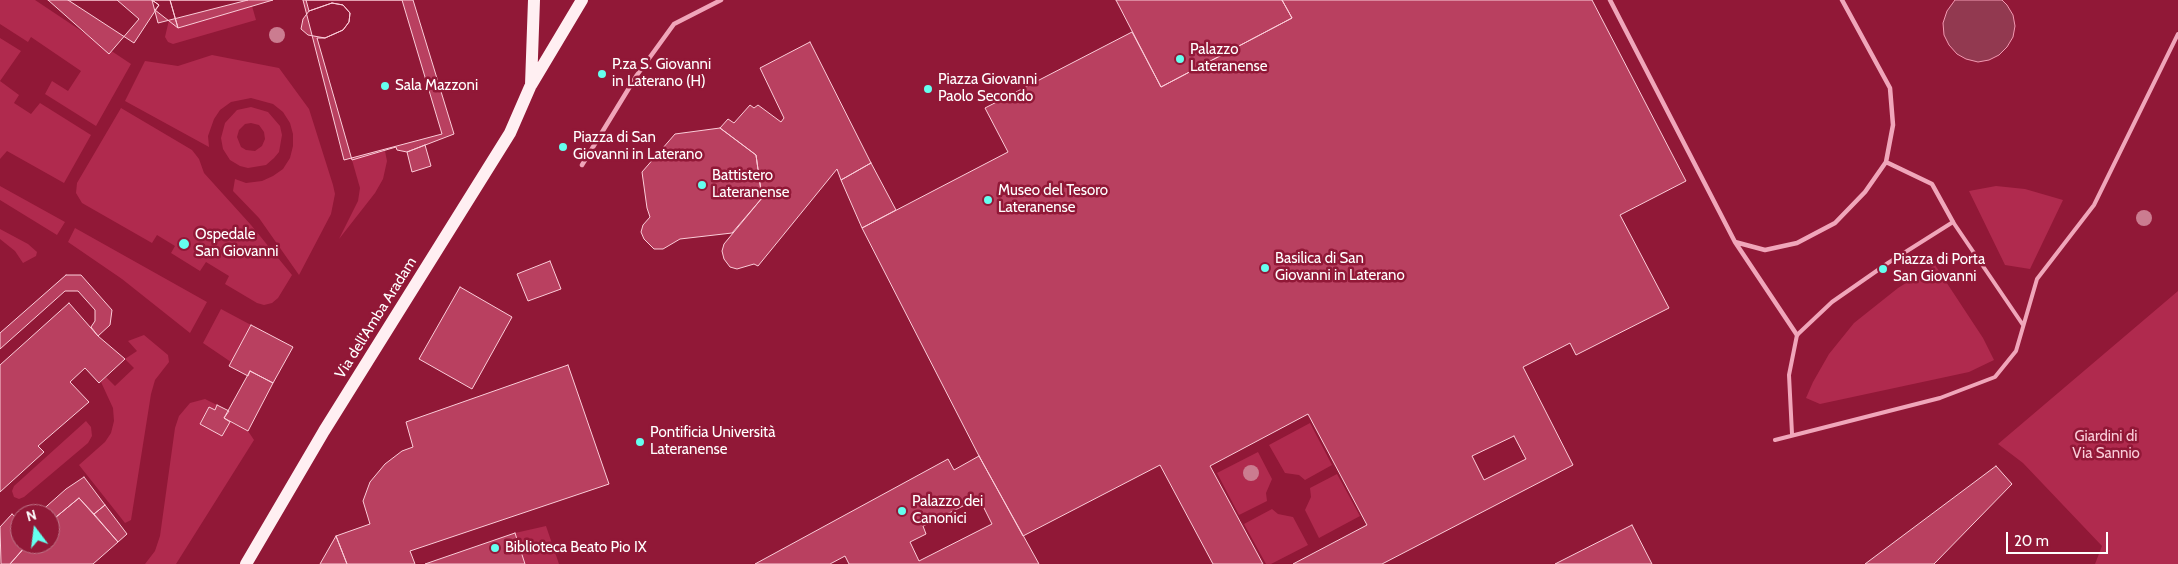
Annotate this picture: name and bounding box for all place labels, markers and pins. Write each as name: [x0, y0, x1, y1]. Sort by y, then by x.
place label: Palazzo Lateranense: [1190, 41, 1267, 76]
marker: Palazzo Lateranense: [1174, 53, 1186, 65]
place label: P.za S. Giovanni in Laterano (H): [612, 56, 711, 91]
marker: P.za S. Giovanni in Laterano (H): [596, 68, 608, 80]
place label: Piazza Giovanni Paolo Secondo: [938, 71, 1037, 106]
place label: Sala Mazzoni: [395, 77, 478, 95]
marker: Sala Mazzoni: [379, 80, 391, 92]
marker: Piazza Giovanni Paolo Secondo: [922, 83, 934, 95]
place label: Piazza di San Giovanni in Laterano: [573, 129, 703, 164]
marker: Piazza di San Giovanni in Laterano: [557, 141, 569, 153]
place label: Battistero Lateranense: [712, 167, 789, 202]
marker: Battistero Lateranense: [696, 179, 708, 191]
place label: Museo del Tesoro Lateranense: [998, 182, 1108, 217]
marker: Museo del Tesoro Lateranense: [982, 194, 994, 206]
place label: Ospedale San Giovanni: [195, 226, 278, 261]
marker: Ospedale San Giovanni: [177, 237, 191, 251]
place label: Basilica di San Giovanni in Laterano: [1275, 250, 1405, 285]
place label: Piazza di Porta San Giovanni: [1893, 251, 1985, 286]
marker: Basilica di San Giovanni in Laterano: [1259, 262, 1271, 274]
marker: Piazza di Porta San Giovanni: [1877, 263, 1889, 275]
place label: Pontificia Università Lateranense: [650, 424, 775, 459]
marker: Pontificia Università Lateranense: [634, 436, 646, 448]
place label: Palazzo dei Canonici: [912, 493, 983, 528]
marker: Palazzo dei Canonici: [896, 505, 908, 517]
place label: Biblioteca Beato Pio IX: [505, 539, 647, 557]
marker: Biblioteca Beato Pio IX: [489, 542, 501, 554]

